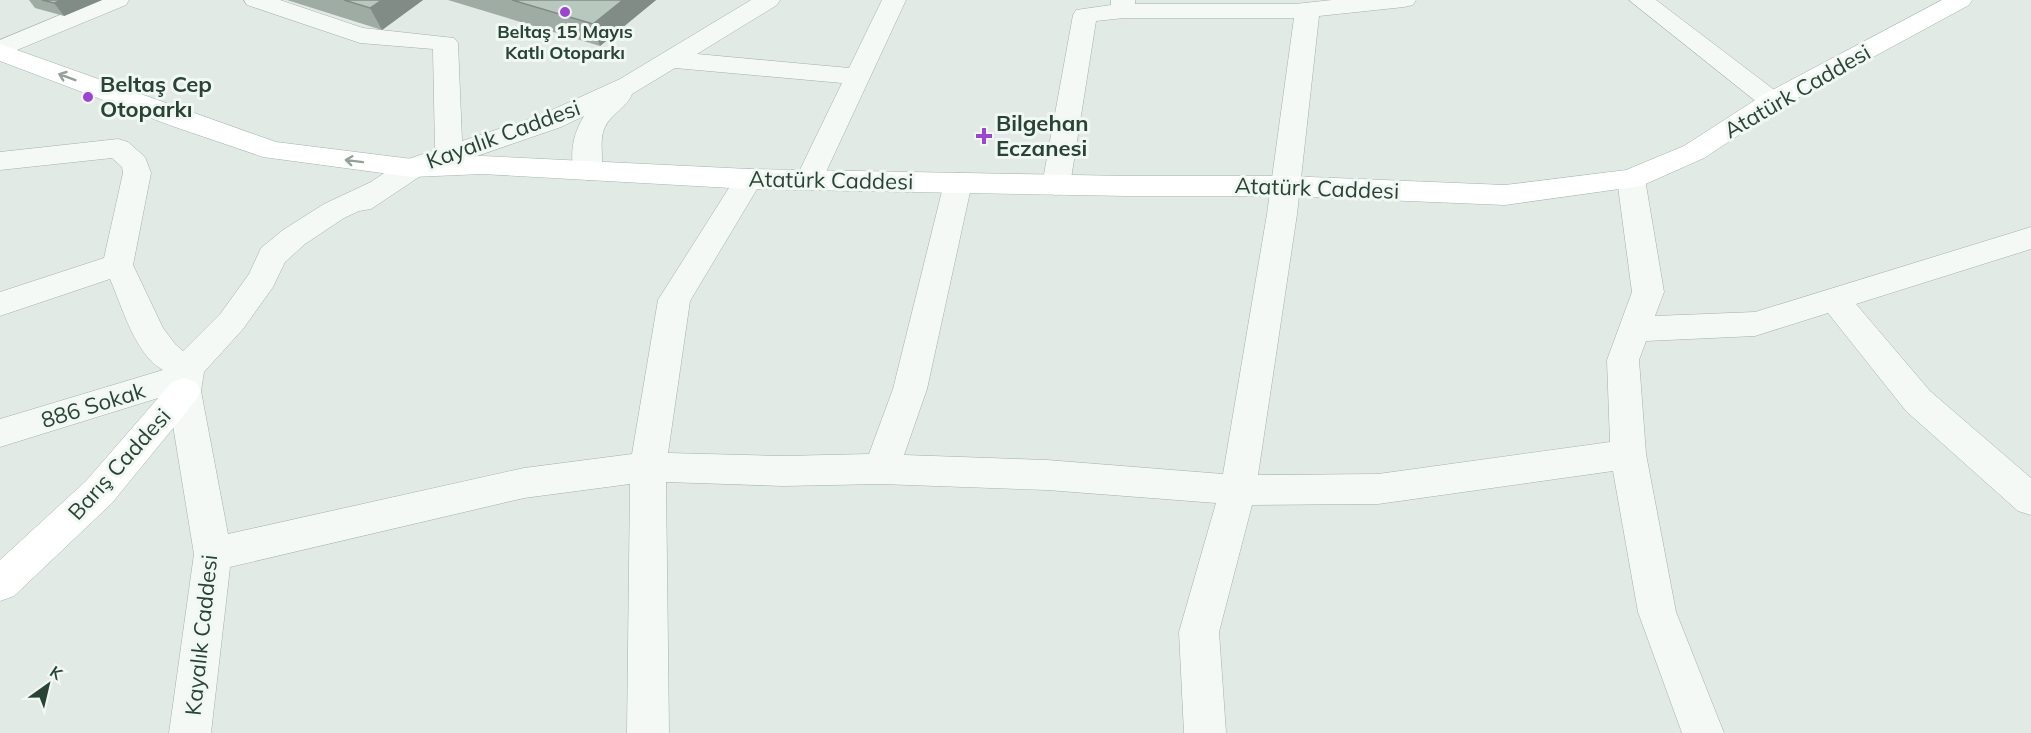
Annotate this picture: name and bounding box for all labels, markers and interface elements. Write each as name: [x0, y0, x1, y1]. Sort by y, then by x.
marker: Beltaş 15 Mayıs Katlı Otoparkı: [558, 5, 572, 19]
place label: Beltaş 15 Mayıs Katlı Otoparkı: [497, 20, 633, 64]
street label: Atatürk Caddesi: [1719, 38, 1875, 144]
place label: Beltaş Cep Otoparkı: [100, 70, 212, 123]
one-way arrow: [58, 71, 77, 82]
marker: Beltaş Cep Otoparkı: [81, 90, 95, 104]
street label: Kayalık Caddesi: [422, 93, 584, 175]
place label: Bilgehan Eczanesi: [996, 109, 1089, 162]
marker: Bilgehan Eczanesi: [977, 129, 991, 143]
one-way arrow: [344, 155, 364, 166]
street label: Atatürk Caddesi: [748, 165, 914, 195]
street label: Atatürk Caddesi: [1234, 171, 1400, 205]
street label: 886 Sokak: [38, 376, 149, 434]
street label: Barış Caddesi: [62, 402, 176, 526]
street label: Kayalık Caddesi: [179, 553, 223, 717]
north arrow: [18, 655, 78, 715]
text: K: [46, 661, 68, 685]

